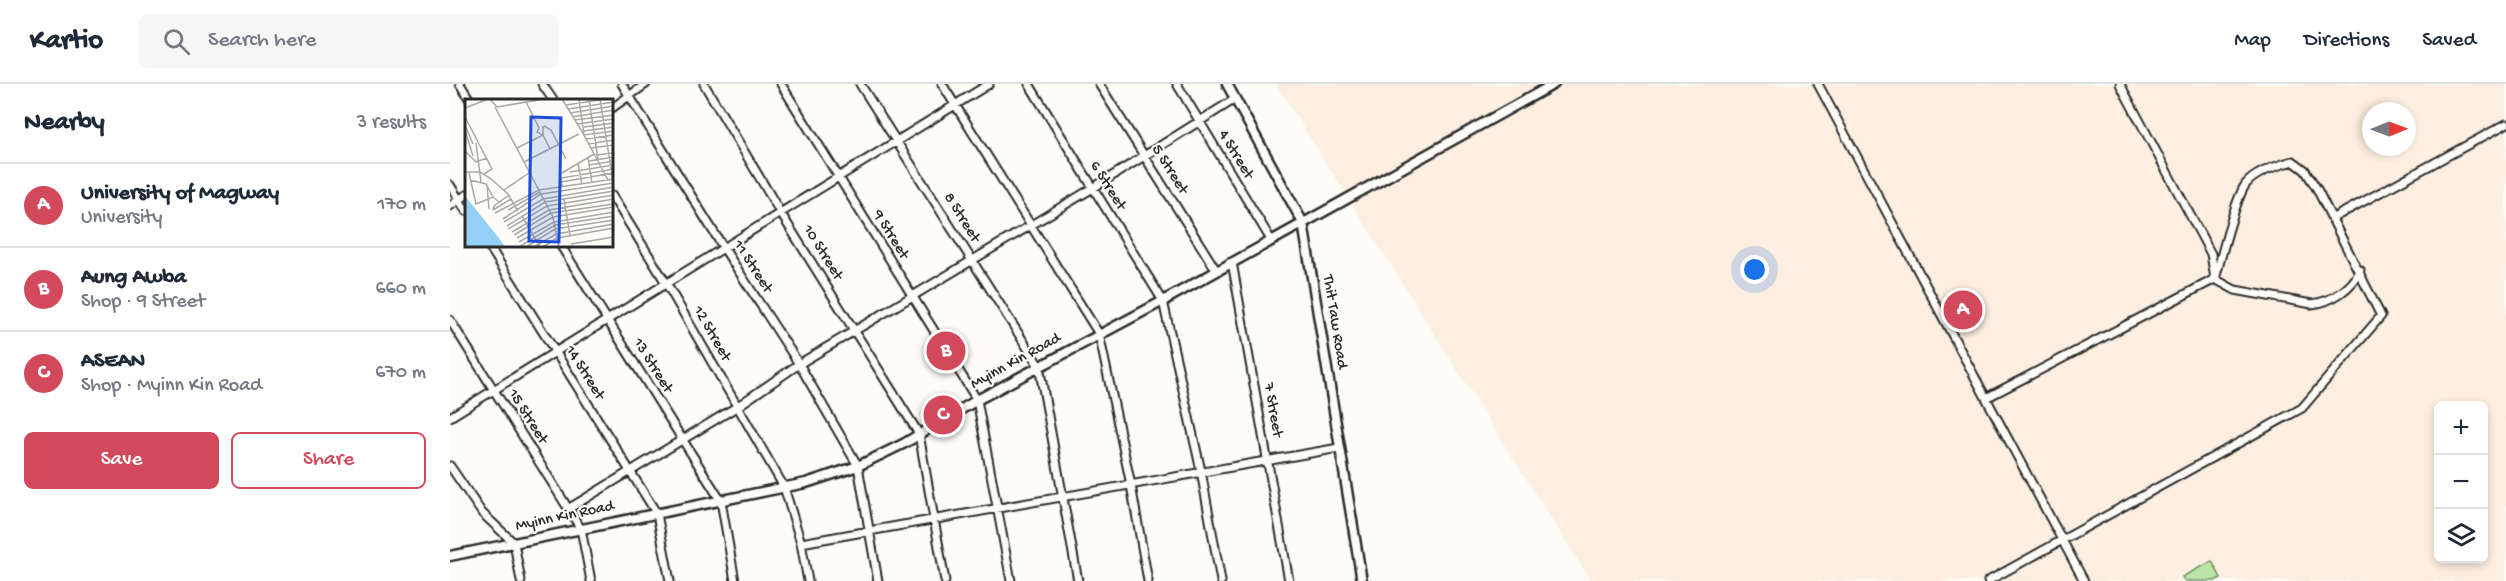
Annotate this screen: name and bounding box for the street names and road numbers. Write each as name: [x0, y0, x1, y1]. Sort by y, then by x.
street label: 4 Street: [1213, 127, 1258, 184]
street label: 5 Street: [1146, 142, 1192, 200]
street label: 6 Street: [1084, 158, 1130, 215]
street label: 8 Street: [938, 190, 984, 248]
street label: 9 Street: [867, 206, 913, 264]
street label: 10 Street: [797, 221, 847, 286]
street label: 11 Street: [727, 236, 777, 298]
street label: Thit Taw Road: [1317, 273, 1351, 372]
street label: 12 Street: [687, 302, 735, 366]
street label: Myinn Kin Road: [968, 329, 1066, 395]
street label: 13 Street: [627, 334, 677, 398]
street label: 14 Street: [559, 341, 609, 405]
street label: 7 Street: [1258, 380, 1286, 440]
street label: 15 Street: [502, 385, 552, 449]
street label: Myinn Kin Road: [514, 497, 617, 537]

